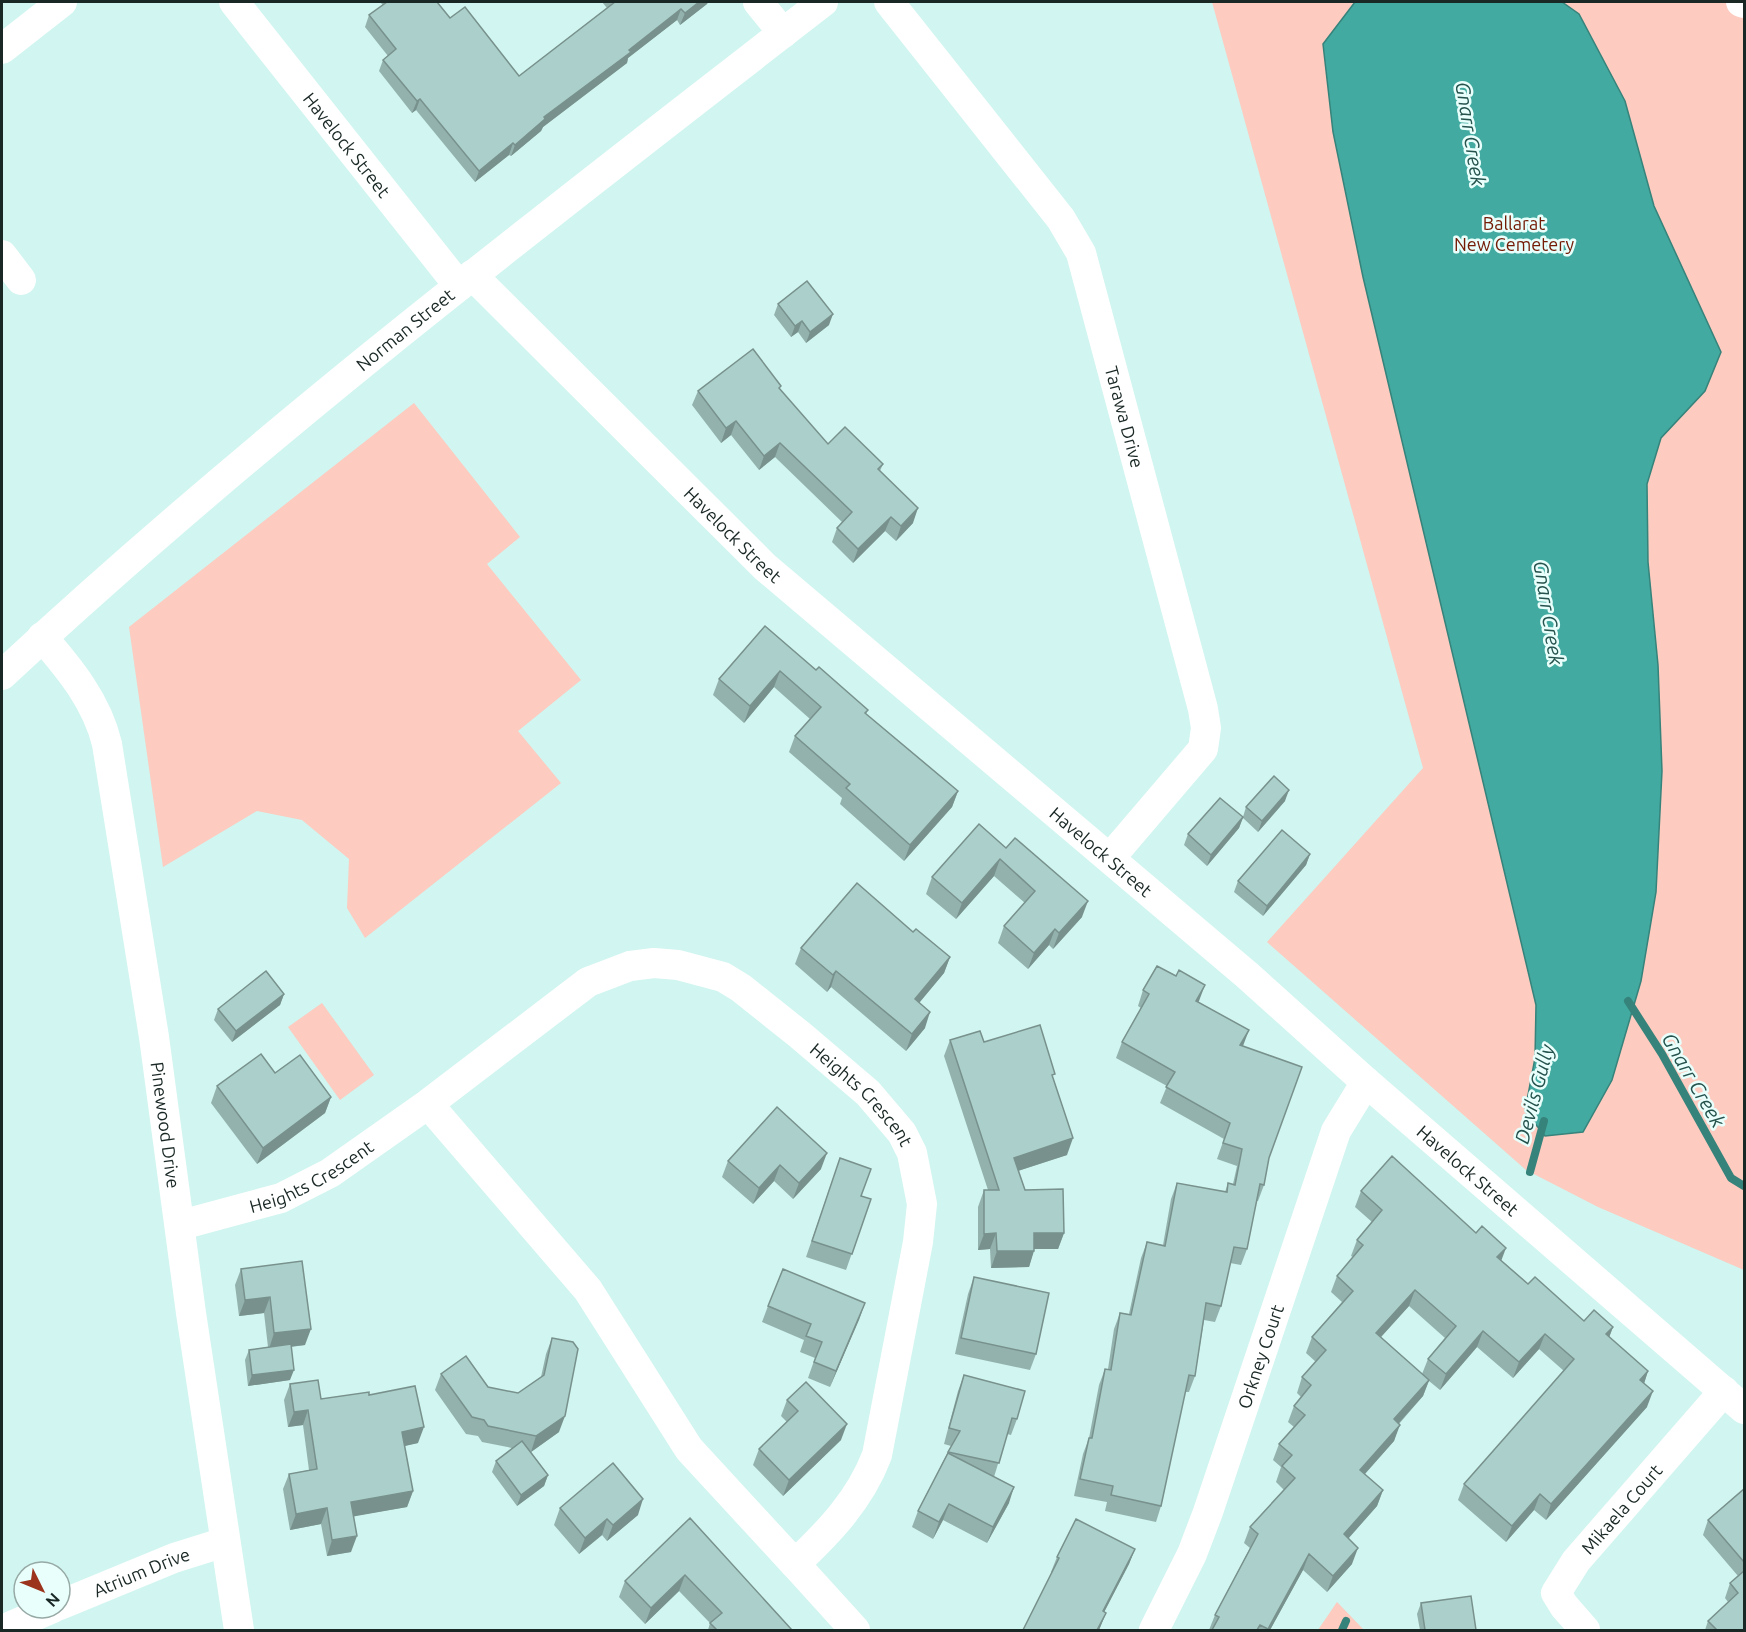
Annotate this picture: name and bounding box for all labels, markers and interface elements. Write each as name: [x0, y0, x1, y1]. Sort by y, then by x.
water label: Gnarr Creek: [1451, 80, 1491, 189]
street label: Havelock Street: [300, 88, 394, 201]
park label: Ballarat New Cemetery: [1454, 213, 1574, 254]
street label: Norman Street: [352, 284, 458, 375]
street label: Tarawa Drive: [1102, 364, 1148, 470]
street label: Havelock Street: [680, 483, 785, 586]
water label: Gnarr Creek: [1529, 559, 1569, 668]
street label: Havelock Street: [1046, 803, 1156, 900]
water label: Gnarr Creek: [1658, 1029, 1731, 1132]
street label: Heights Crescent: [807, 1039, 917, 1149]
water label: Devils Gully: [1510, 1041, 1558, 1146]
street label: Pinewood Drive: [147, 1060, 184, 1190]
street label: Havelock Street: [1413, 1121, 1523, 1220]
street label: Heights Crescent: [247, 1136, 377, 1216]
street label: Orkney Court: [1233, 1302, 1287, 1411]
street label: Mikaela Court: [1577, 1460, 1666, 1558]
street label: Atrium Drive: [90, 1544, 192, 1600]
north arrow: [12, 1560, 72, 1620]
text: N: [42, 1590, 64, 1611]

